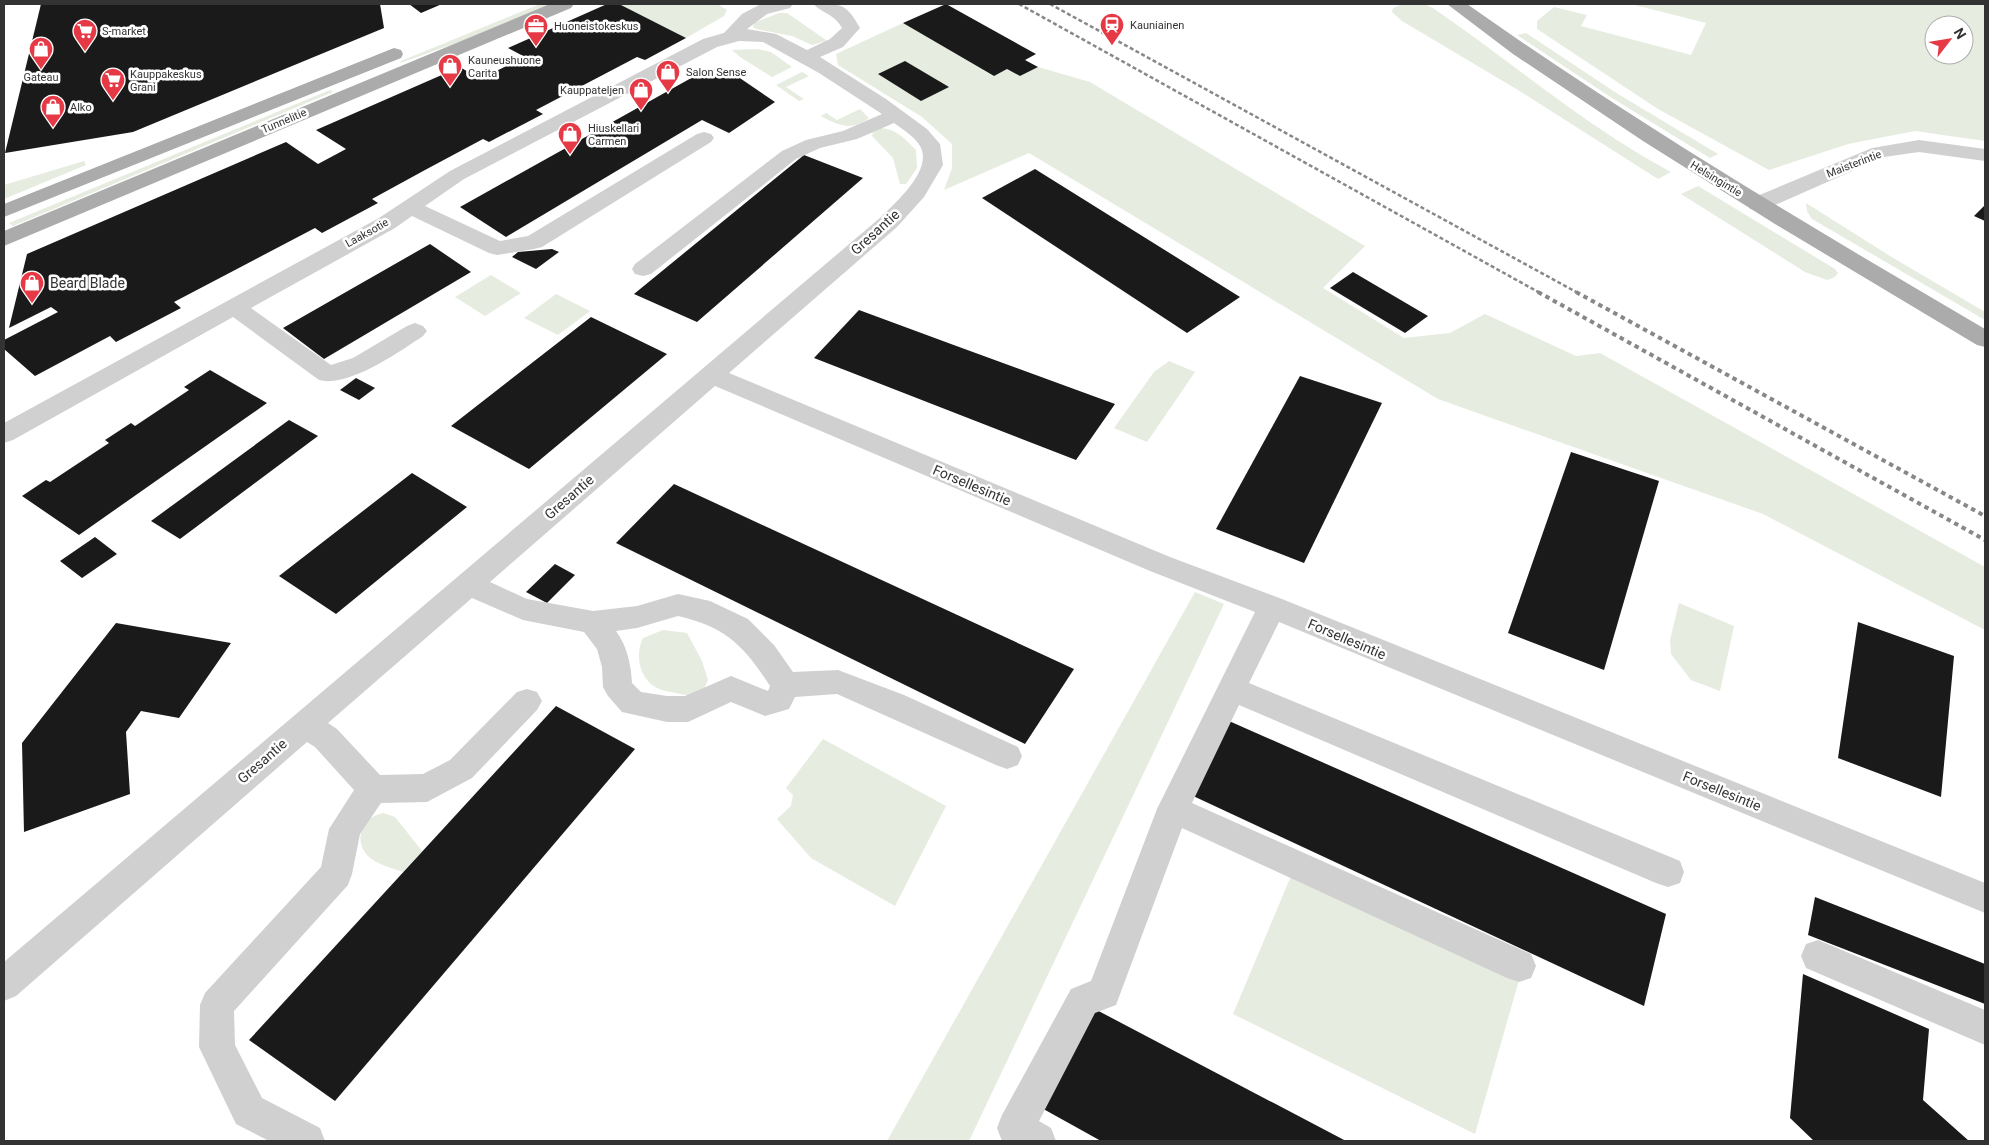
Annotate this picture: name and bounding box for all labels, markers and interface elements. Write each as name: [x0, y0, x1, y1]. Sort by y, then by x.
station icon: Kauniainen: [1099, 12, 1125, 46]
office icon: Huoneistokeskus: [523, 13, 549, 47]
north arrow: [1924, 15, 1974, 65]
supermarket icon: S-market: [72, 18, 98, 52]
place label: Kauniainen: [1130, 19, 1184, 32]
place label: Huoneistokeskus: [554, 20, 639, 33]
place label: S-market: [102, 25, 146, 38]
text: N: [1951, 25, 1970, 42]
shop icon: Gateau: [28, 36, 54, 70]
shop icon: Kauneushuone Carita: [437, 53, 463, 87]
place label: Kauneushuone Carita: [468, 54, 541, 80]
shop icon: Salon Sense: [655, 59, 681, 93]
place label: Salon Sense: [686, 66, 746, 79]
supermarket icon: Kauppakeskus Grani: [100, 67, 126, 101]
place label: Kauppakeskus Grani: [130, 68, 202, 94]
place label: Gateau: [24, 71, 58, 84]
shop icon: Kauppateljen: [628, 77, 654, 111]
place label: Kauppateljen: [560, 84, 624, 97]
shop icon: Alko: [40, 94, 66, 128]
place label: Alko: [70, 101, 92, 114]
street label: Tunnelitie: [260, 106, 309, 136]
shop icon: Hiuskellari Carmen: [557, 121, 583, 155]
place label: Hiuskellari Carmen: [588, 122, 639, 148]
street label: Maisterintie: [1825, 147, 1884, 180]
street label: Helsingintie: [1688, 159, 1744, 200]
street label: Gresantie: [848, 206, 902, 258]
street label: Laaksotie: [343, 216, 391, 250]
shop icon: Beard Blade: [19, 270, 45, 304]
place label: Beard Blade: [50, 275, 125, 291]
street label: Forsellesintie: [931, 461, 1013, 509]
street label: Gresantie: [541, 471, 597, 523]
street label: Forsellesintie: [1306, 615, 1388, 663]
street label: Gresantie: [234, 735, 290, 787]
street label: Forsellesintie: [1681, 768, 1763, 814]

